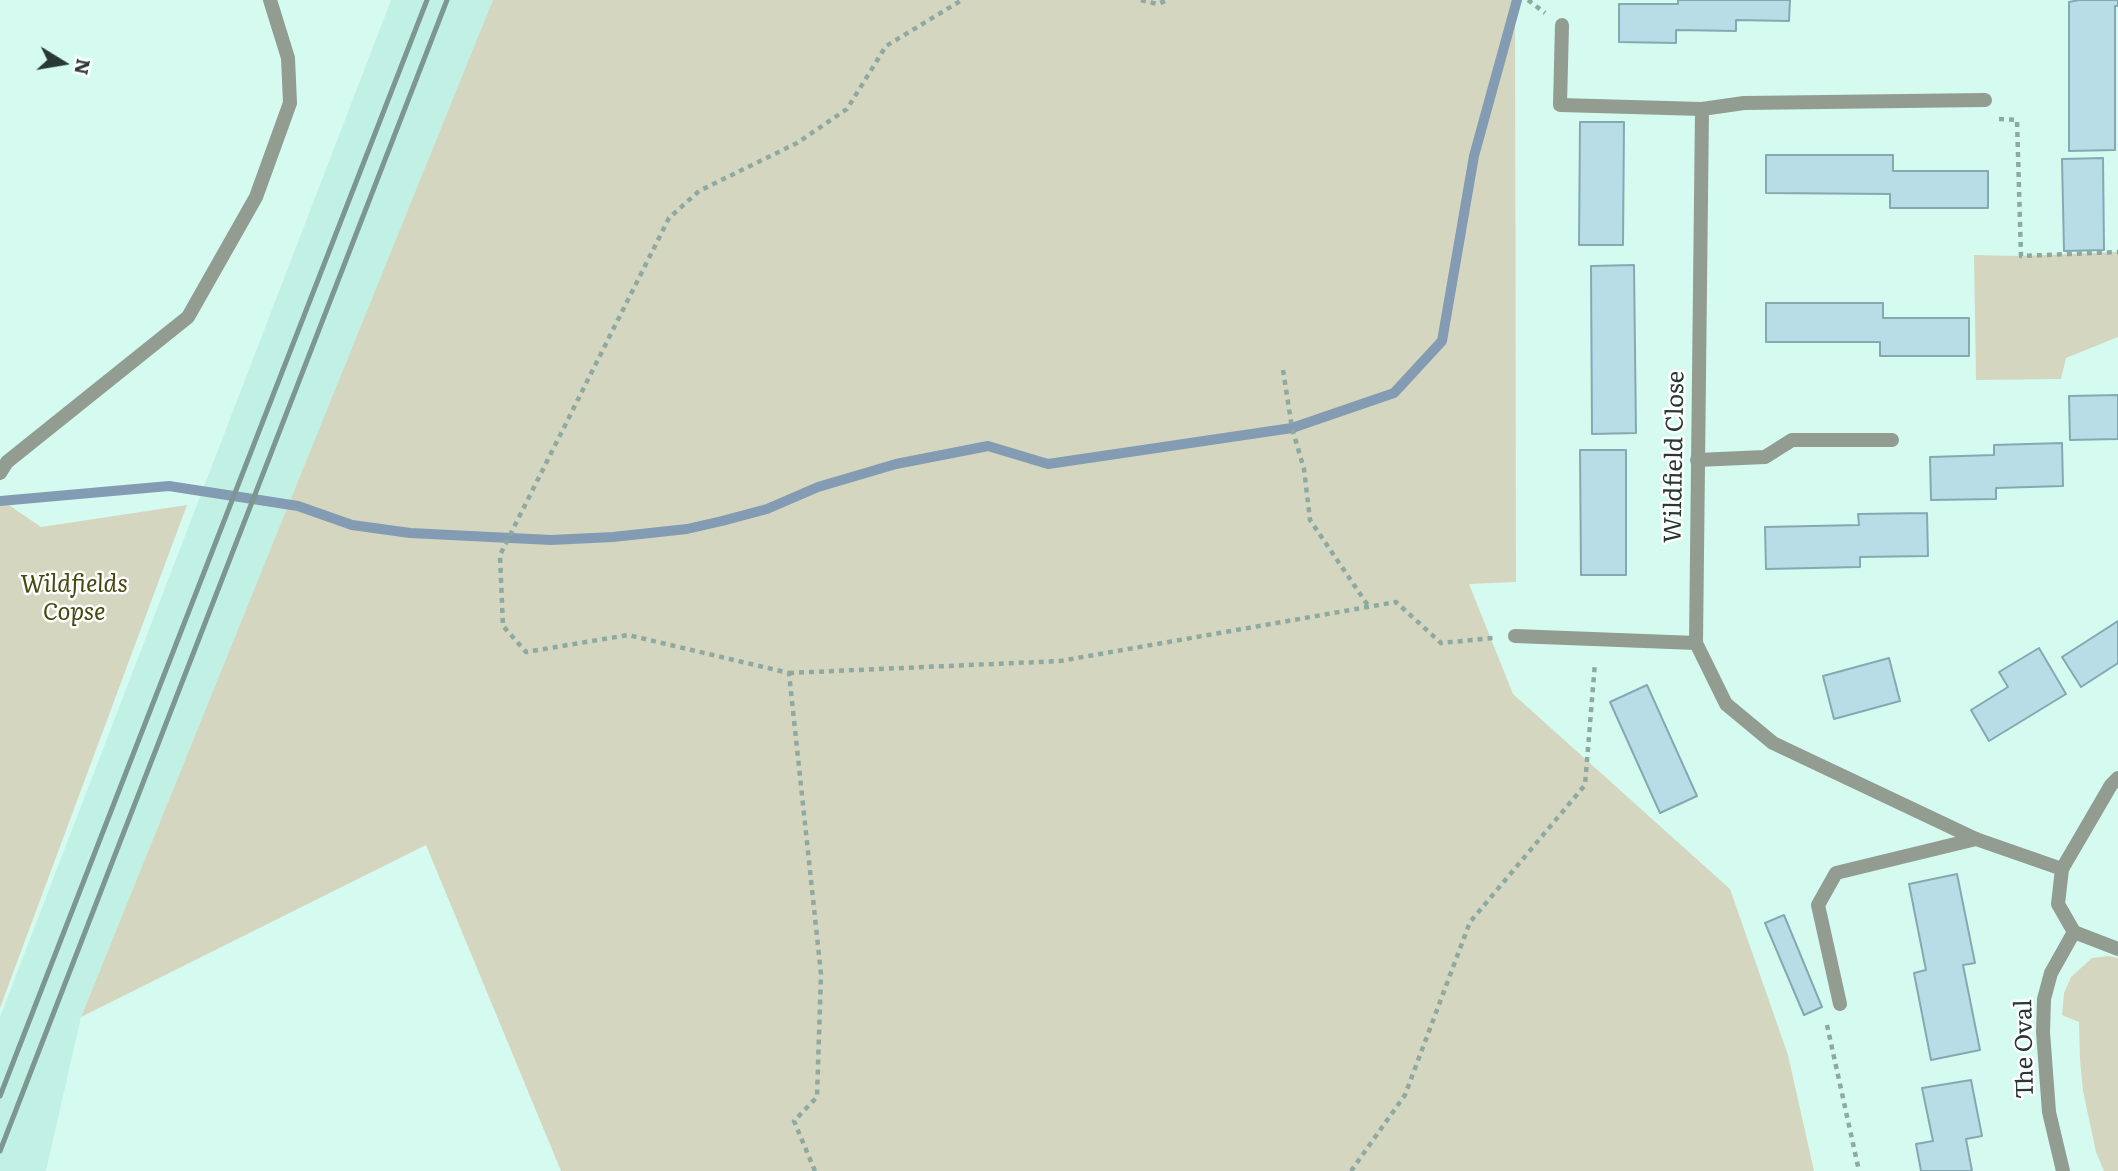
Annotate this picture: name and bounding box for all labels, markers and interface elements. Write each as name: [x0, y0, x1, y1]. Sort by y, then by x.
north arrow: [28, 28, 98, 98]
text: N: [68, 56, 99, 78]
street label: Wildfield Close: [1659, 371, 1691, 543]
park label: Wildfields Copse: [20, 571, 128, 627]
street label: The Oval: [2010, 999, 2040, 1099]

